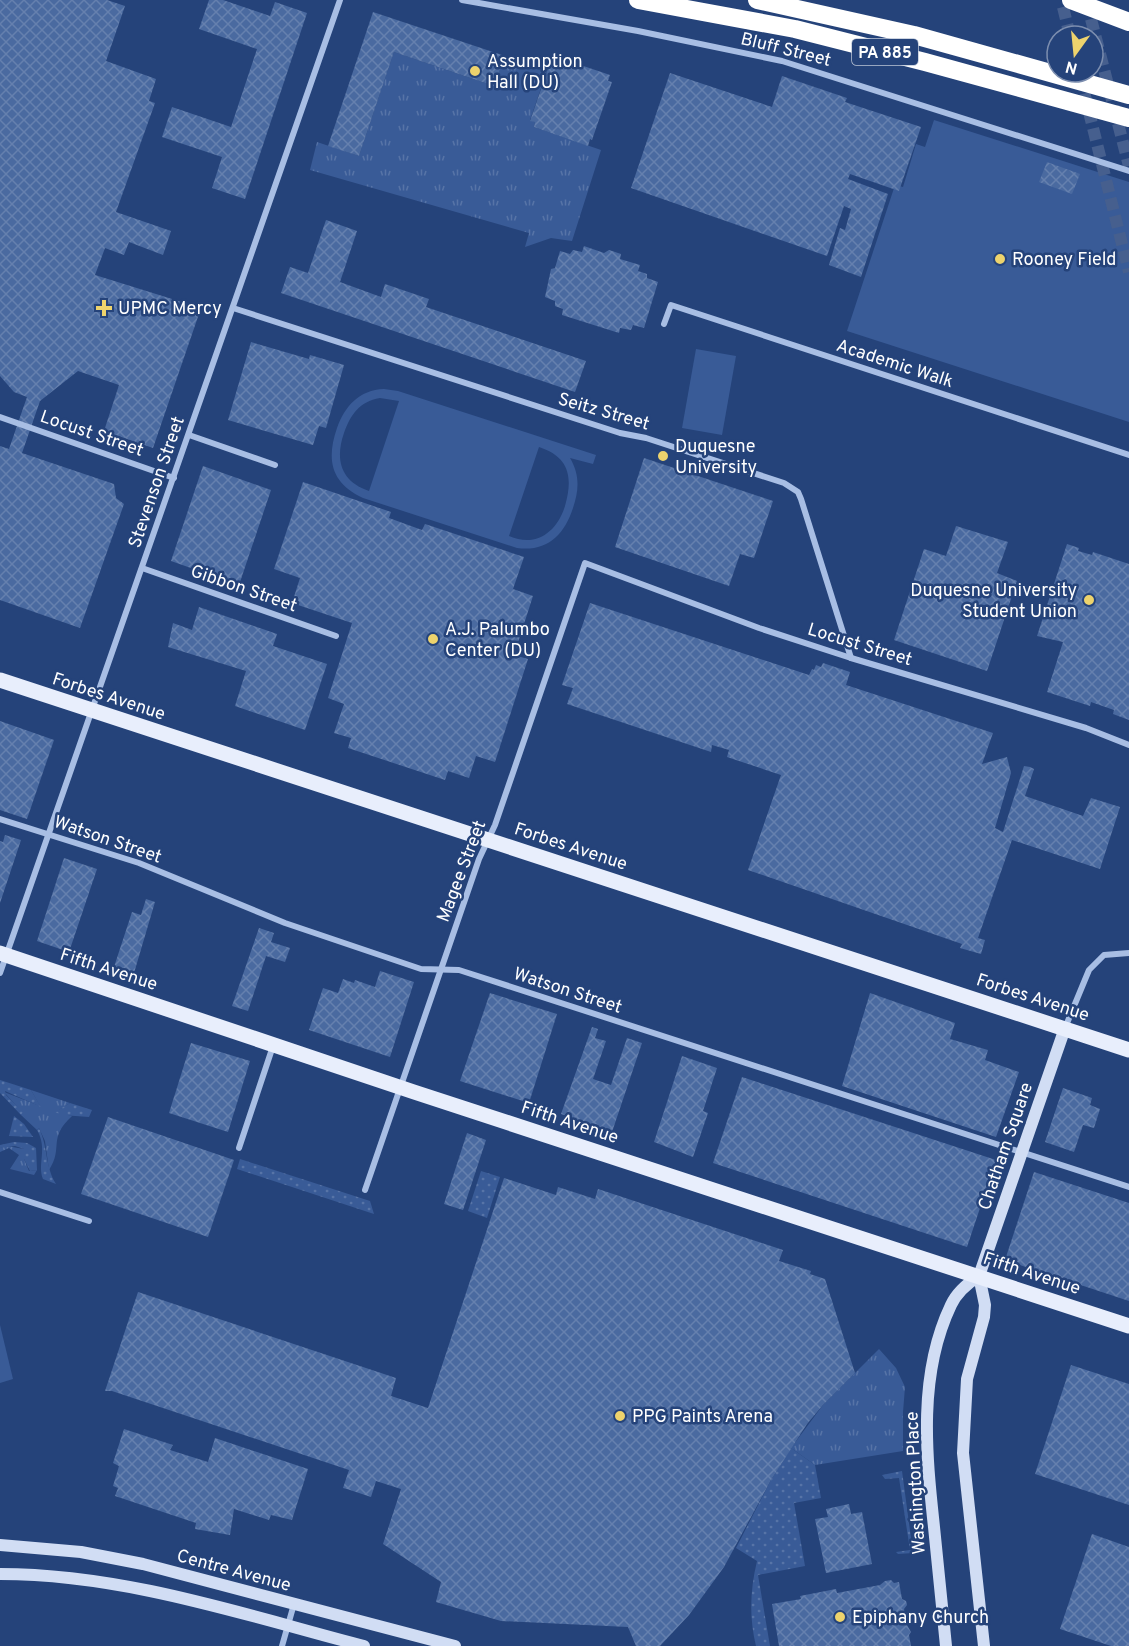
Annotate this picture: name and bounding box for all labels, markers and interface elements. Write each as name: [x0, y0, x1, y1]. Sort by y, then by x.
north arrow: [1045, 24, 1105, 84]
street label: Bluff Street: [738, 28, 833, 73]
road number: PA 885: [852, 39, 918, 65]
place label: Assumption Hall (DU): [487, 51, 583, 95]
text: N: [1063, 55, 1080, 78]
marker: Assumption Hall (DU): [468, 64, 482, 78]
place label: Rooney Field: [1012, 249, 1117, 272]
marker: Rooney Field: [993, 252, 1007, 266]
place label: UPMC Mercy: [118, 298, 222, 321]
marker: UPMC Mercy: [95, 299, 113, 317]
street label: Academic Walk: [833, 335, 956, 394]
street label: Seitz Street: [555, 388, 652, 436]
street label: Locust Street: [37, 406, 146, 463]
street label: Stevenson Street: [124, 414, 191, 551]
place label: Duquesne University: [675, 436, 757, 480]
marker: Duquesne University: [656, 449, 670, 463]
street label: Gibbon Street: [187, 560, 300, 618]
place label: Duquesne University Student Union: [910, 580, 1077, 624]
marker: Duquesne University Student Union: [1082, 593, 1096, 607]
place label: A.J. Palumbo Center (DU): [445, 619, 550, 663]
street label: Locust Street: [804, 619, 915, 672]
marker: A.J. Palumbo Center (DU): [426, 632, 440, 646]
street label: Forbes Avenue: [49, 668, 168, 727]
street label: Watson Street: [51, 811, 165, 870]
street label: Magee Street: [432, 817, 492, 926]
street label: Forbes Avenue: [511, 818, 630, 877]
street label: Fifth Avenue: [57, 944, 160, 997]
street label: Watson Street: [510, 963, 625, 1020]
street label: Forbes Avenue: [973, 969, 1092, 1028]
street label: Chatham Square: [974, 1080, 1039, 1213]
street label: Fifth Avenue: [518, 1097, 621, 1150]
street label: Fifth Avenue: [980, 1248, 1083, 1301]
place label: PPG Paints Arena: [632, 1406, 773, 1429]
marker: PPG Paints Arena: [613, 1409, 627, 1423]
street label: Washington Place: [901, 1411, 932, 1555]
street label: Centre Avenue: [174, 1545, 293, 1598]
place label: Epiphany Church: [852, 1607, 989, 1630]
marker: Epiphany Church: [833, 1610, 847, 1624]

